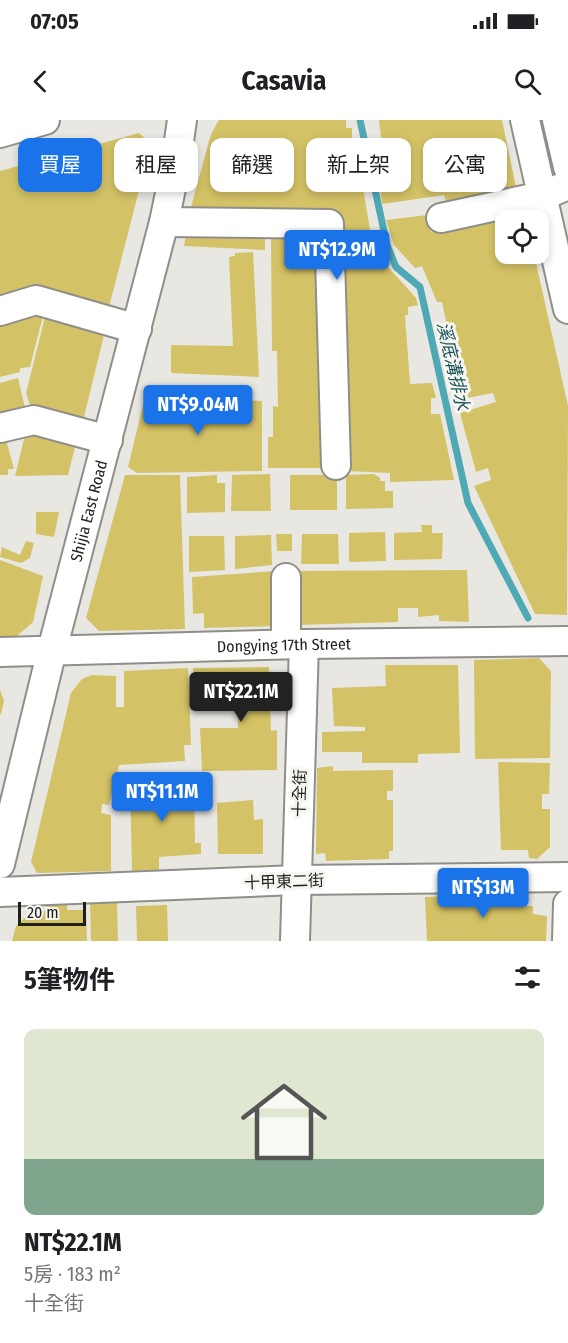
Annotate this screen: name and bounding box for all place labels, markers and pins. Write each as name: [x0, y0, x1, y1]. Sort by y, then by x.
pin: NT$12.9M: [275, 230, 399, 281]
pin: NT$9.04M: [136, 385, 260, 436]
pin: NT$22.1M: [179, 672, 303, 723]
pin: NT$11.1M: [100, 772, 224, 823]
pin: NT$13M: [434, 868, 532, 919]

